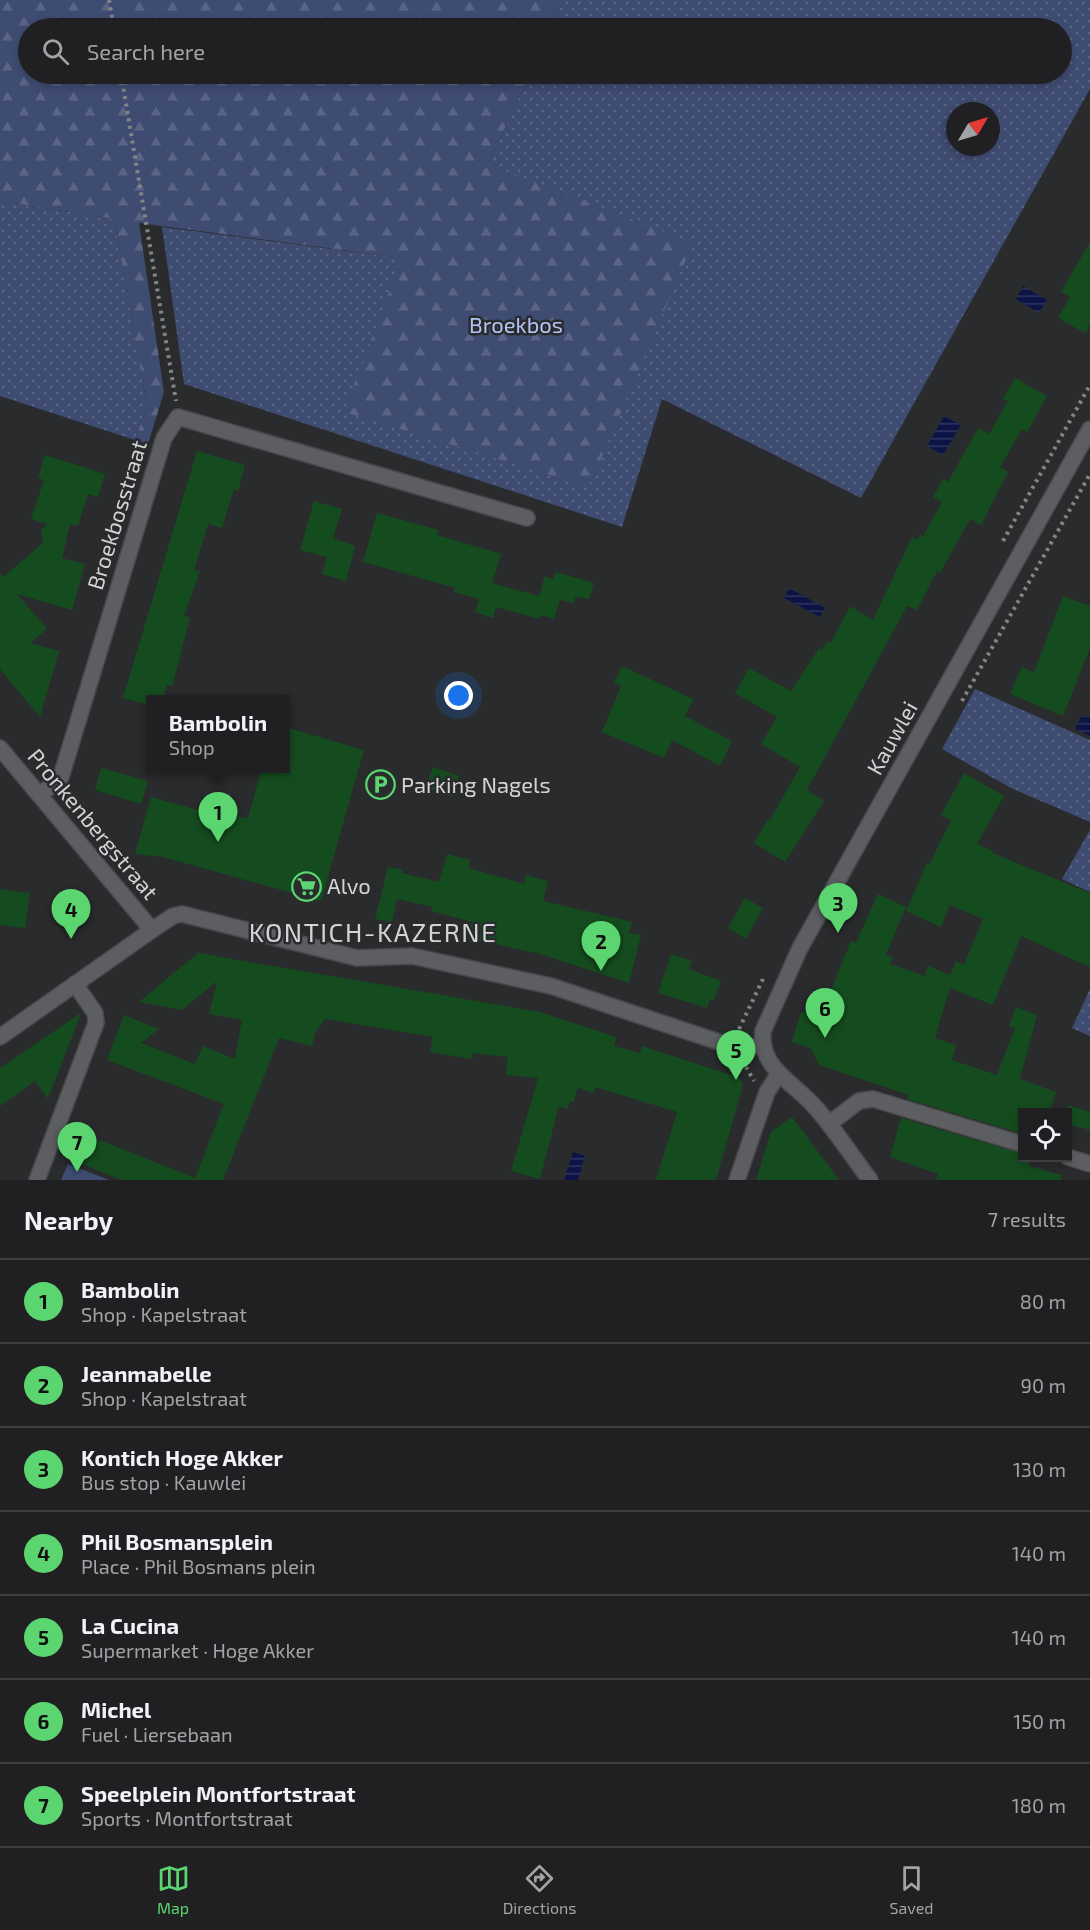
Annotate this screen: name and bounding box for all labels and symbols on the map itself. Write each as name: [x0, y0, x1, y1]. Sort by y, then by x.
north arrow: [946, 102, 1000, 156]
park label: Broekbos: [469, 311, 563, 337]
street label: Broekbosstraat: [81, 437, 151, 593]
your location: [444, 681, 473, 710]
street label: Kauwlei: [860, 696, 922, 779]
street label: Pronkenbergstraat: [23, 743, 164, 904]
parking icon: Parking Nagels: [364, 769, 396, 801]
place label: Parking Nagels: [401, 771, 551, 797]
pin: 1: [198, 792, 238, 842]
supermarket icon: Alvo: [290, 870, 322, 902]
place label: Alvo: [327, 872, 371, 898]
pin: 3: [818, 884, 858, 933]
pin: 4: [52, 890, 90, 939]
district label: KONTICH-KAZERNE: [249, 916, 497, 947]
pin: 2: [582, 922, 620, 971]
pin: 6: [806, 988, 844, 1038]
pin: 5: [716, 1030, 756, 1080]
pin: 7: [58, 1122, 97, 1172]

